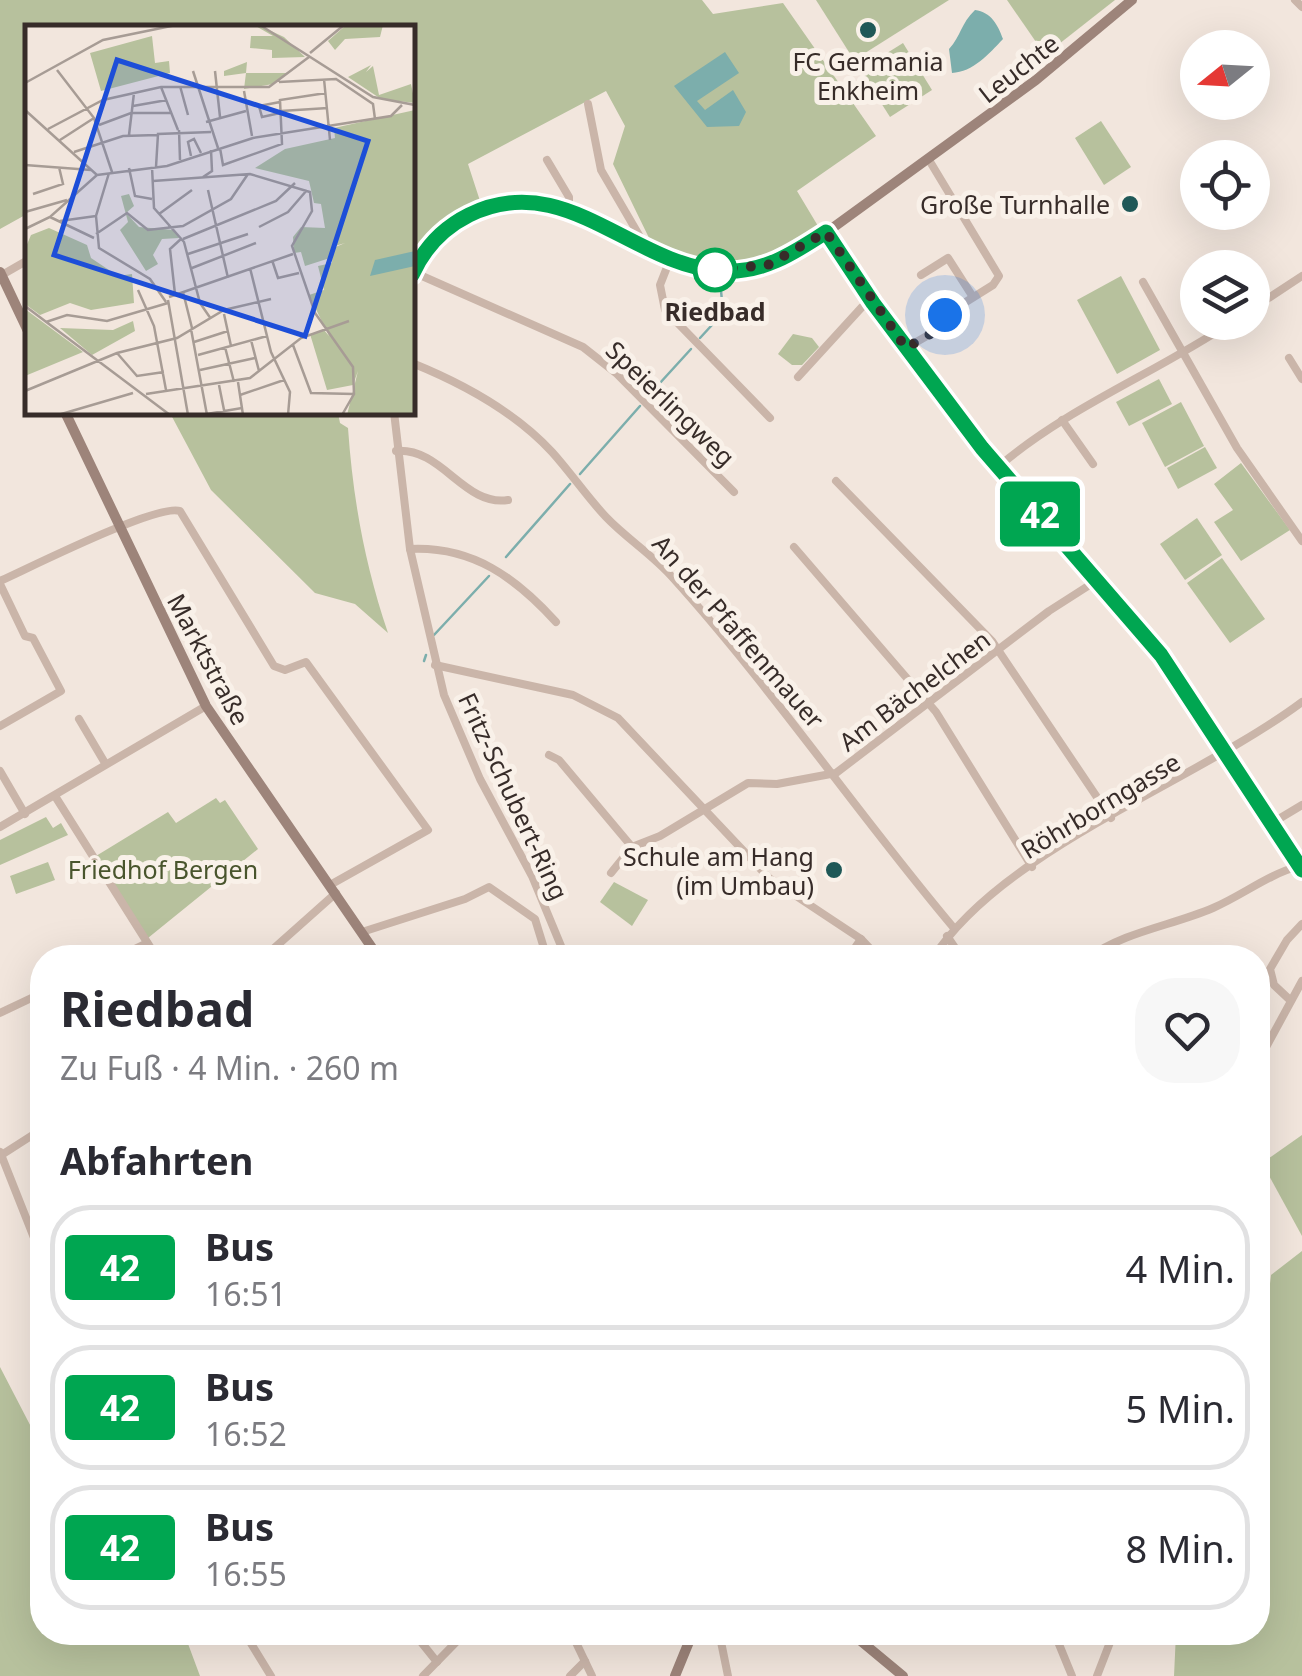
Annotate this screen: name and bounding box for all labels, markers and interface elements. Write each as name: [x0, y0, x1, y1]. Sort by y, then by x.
marker: FC Germania Enkheim: [857, 19, 879, 41]
inset map: [25, 25, 415, 415]
street label: Leuchte: [971, 26, 1065, 110]
north arrow: [1180, 30, 1270, 120]
map controls: [1180, 30, 1270, 340]
place label: FC Germania Enkheim: [792, 44, 944, 107]
button: locate: [1180, 140, 1270, 230]
place label: Große Turnhalle: [920, 187, 1110, 221]
marker: Große Turnhalle: [1119, 193, 1141, 215]
marker: Riedbad: [694, 249, 736, 291]
button: layers: [1180, 250, 1270, 340]
your location: [920, 290, 970, 340]
place label: Riedbad: [664, 294, 766, 328]
street label: Speierlingweg: [599, 333, 743, 473]
line badge: 42: [995, 482, 1085, 546]
text: 42: [1020, 491, 1060, 538]
street label: An der Pfaffenmauer: [645, 527, 833, 735]
street label: Marktstraße: [160, 587, 258, 731]
street label: Am Bächelchen: [831, 622, 997, 758]
street label: Fritz-Schubert-Ring: [451, 687, 577, 905]
street label: Röhrborngasse: [1014, 744, 1186, 866]
place label: Schule am Hang (im Umbau): [623, 839, 814, 902]
park label: Friedhof Bergen: [68, 852, 258, 886]
marker: Schule am Hang (im Umbau): [823, 859, 845, 881]
text: Riedbad: [60, 976, 254, 1041]
button: heart: [1135, 978, 1240, 1083]
text: Zu Fuß · 4 Min. · 260 m: [60, 1046, 399, 1089]
text: Abfahrten: [60, 1134, 253, 1186]
text: Bus: [205, 1220, 274, 1272]
text: 4 Min.: [1125, 1242, 1235, 1294]
text: 42: [100, 1244, 140, 1291]
text: 16:51: [205, 1272, 287, 1315]
text: Bus: [205, 1360, 274, 1412]
text: 5 Min.: [1125, 1382, 1235, 1434]
text: 42: [100, 1384, 140, 1431]
text: 16:52: [205, 1412, 287, 1455]
text: Bus: [205, 1500, 274, 1552]
text: 8 Min.: [1125, 1522, 1235, 1574]
text: 42: [100, 1524, 140, 1571]
text: 16:55: [205, 1552, 287, 1595]

